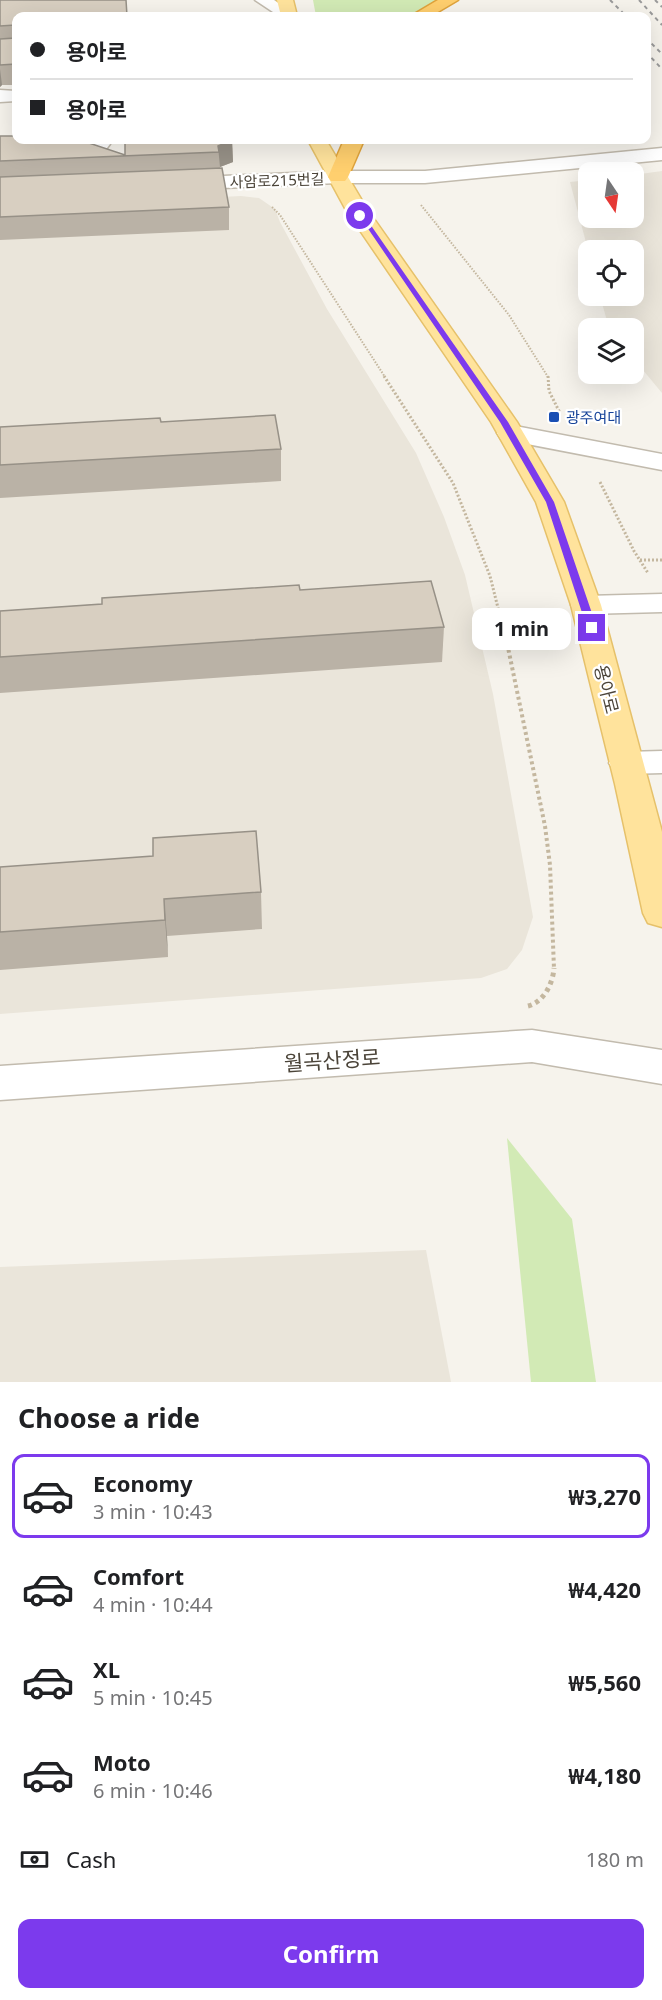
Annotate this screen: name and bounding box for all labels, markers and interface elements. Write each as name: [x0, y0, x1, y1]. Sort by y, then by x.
text: 용아로: [66, 36, 127, 66]
text: 용아로: [66, 94, 127, 124]
north arrow: [578, 162, 644, 228]
map controls: [578, 162, 644, 384]
street label: 사암로215번길: [229, 168, 325, 192]
route start: [346, 202, 373, 229]
button: locate: [578, 240, 644, 306]
button: layers: [578, 318, 644, 384]
place label: 광주여대: [566, 407, 621, 427]
marker: 광주여대: [547, 410, 561, 424]
callout: 1 min: [472, 607, 571, 649]
route end: [578, 614, 605, 641]
text: 1 min: [494, 615, 549, 642]
street label: 용아로: [589, 662, 625, 716]
street label: 월곡산정로: [283, 1043, 381, 1077]
text: Choose a ride: [18, 1399, 200, 1436]
text: Economy: [93, 1468, 192, 1498]
icon: car: [21, 1469, 75, 1523]
text: ₩3,270: [568, 1481, 641, 1511]
text: 3 min · 10:43: [93, 1498, 213, 1525]
text: Comfort: [93, 1561, 184, 1591]
icon: car: [21, 1562, 75, 1616]
text: ₩4,420: [568, 1574, 641, 1604]
text: 4 min · 10:44: [93, 1591, 213, 1618]
text: XL: [93, 1654, 120, 1684]
icon: car: [21, 1655, 75, 1709]
text: ₩5,560: [568, 1667, 641, 1697]
text: 5 min · 10:45: [93, 1684, 213, 1711]
text: Moto: [93, 1747, 151, 1777]
icon: car: [21, 1748, 75, 1802]
text: ₩4,180: [568, 1760, 641, 1790]
text: 6 min · 10:46: [93, 1777, 213, 1804]
icon: cash: [18, 1843, 51, 1876]
text: Cash: [66, 1844, 116, 1874]
text: 180 m: [586, 1846, 644, 1873]
button: Confirm: [18, 1919, 644, 1988]

